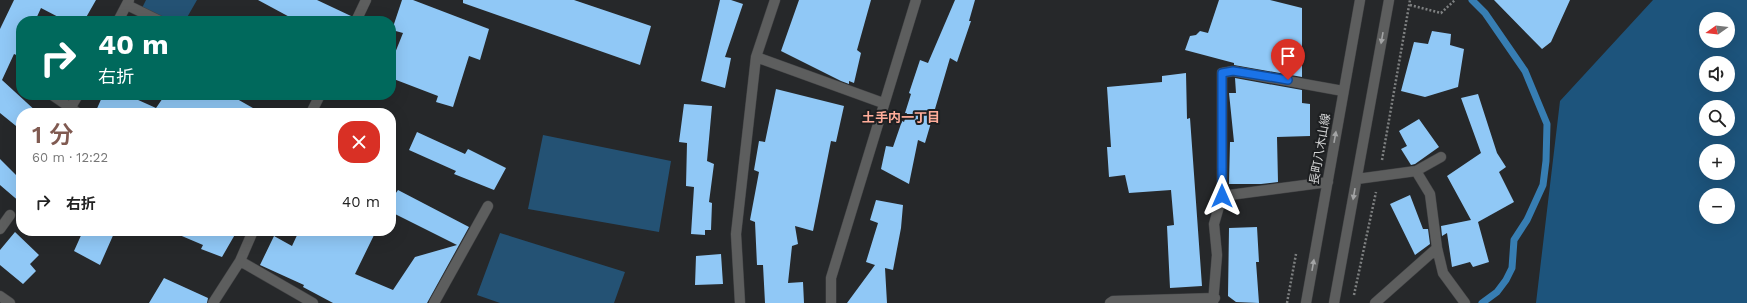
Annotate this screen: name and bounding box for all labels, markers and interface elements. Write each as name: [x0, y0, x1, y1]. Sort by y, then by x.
north arrow: [1699, 12, 1735, 48]
map controls: [1699, 12, 1735, 224]
text: 40 m: [98, 28, 168, 61]
icon: right: [32, 32, 84, 84]
one-way arrow: [1379, 32, 1385, 44]
pin: [1271, 39, 1305, 80]
icon: arrive: [1277, 45, 1299, 67]
button: sound: [1699, 56, 1735, 92]
text: 右折: [98, 66, 134, 87]
button: search: [1699, 100, 1735, 136]
district label: 土手内一丁目: [862, 110, 940, 125]
street label: 長町八木山線: [1307, 112, 1333, 186]
text: 1 分: [32, 121, 73, 149]
button: close: [338, 121, 380, 163]
one-way arrow: [1333, 131, 1339, 143]
button: +: [1699, 144, 1735, 180]
text: 60 m · 12:22: [32, 150, 108, 165]
position arrow: [1201, 175, 1243, 217]
one-way arrow: [1351, 188, 1357, 200]
button: −: [1699, 188, 1735, 224]
icon: right: [32, 191, 54, 213]
text: 40 m: [342, 193, 380, 211]
text: 右折: [66, 195, 96, 213]
one-way arrow: [1310, 259, 1316, 271]

